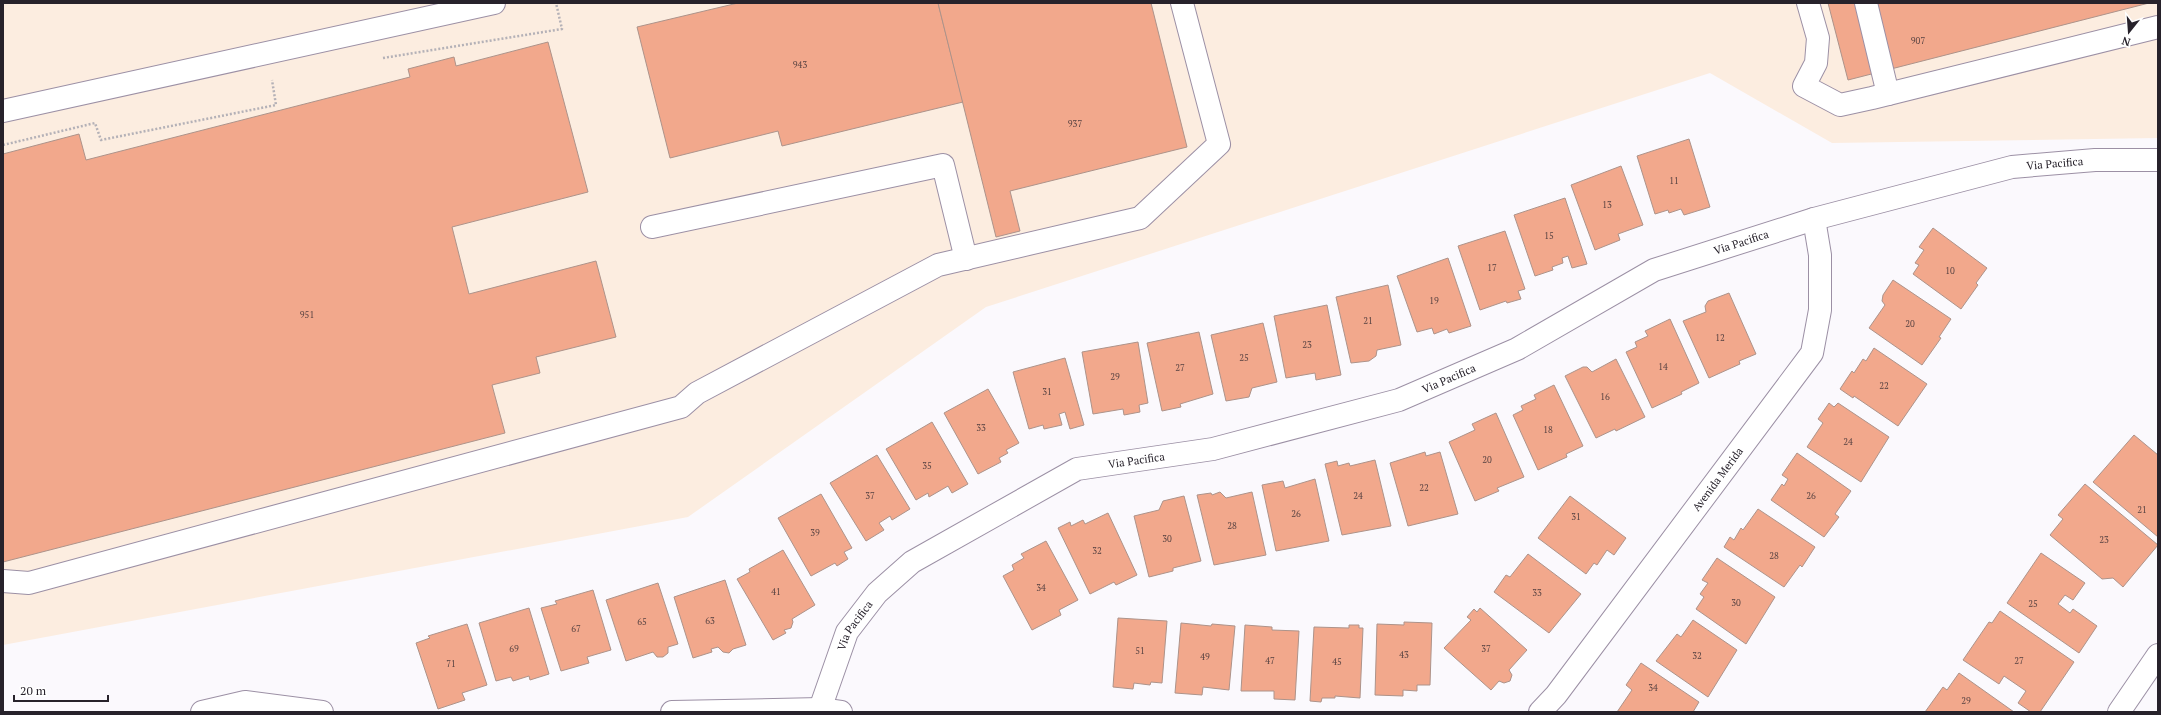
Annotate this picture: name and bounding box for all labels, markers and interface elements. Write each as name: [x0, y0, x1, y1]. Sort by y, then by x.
north arrow: [2109, 12, 2149, 52]
text: N: [2119, 33, 2132, 49]
house number: 907: [1911, 35, 1925, 47]
house number: 943: [793, 59, 807, 71]
house number: 937: [1068, 118, 1082, 130]
street label: Via Pacifica: [2026, 154, 2084, 173]
house number: 11: [1669, 175, 1679, 187]
house number: 13: [1602, 199, 1612, 211]
street label: Via Pacifica: [1712, 227, 1771, 258]
house number: 15: [1544, 230, 1554, 242]
house number: 17: [1487, 262, 1497, 274]
house number: 10: [1945, 265, 1955, 277]
house number: 19: [1429, 295, 1439, 307]
house number: 951: [300, 309, 314, 321]
house number: 21: [1363, 315, 1373, 327]
house number: 20: [1905, 318, 1915, 330]
house number: 12: [1715, 332, 1725, 344]
house number: 23: [1302, 339, 1312, 351]
house number: 25: [1239, 352, 1249, 364]
street label: Via Pacifica: [1420, 361, 1478, 396]
house number: 14: [1658, 361, 1668, 373]
house number: 27: [1175, 362, 1185, 374]
house number: 29: [1110, 371, 1120, 383]
house number: 22: [1879, 380, 1889, 392]
house number: 31: [1042, 386, 1052, 398]
house number: 16: [1600, 391, 1610, 403]
house number: 33: [976, 422, 986, 434]
house number: 18: [1543, 424, 1553, 436]
house number: 24: [1843, 436, 1853, 448]
street label: Avenida Merida: [1689, 444, 1746, 514]
street label: Via Pacifica: [1107, 449, 1166, 471]
house number: 20: [1482, 454, 1492, 466]
house number: 35: [922, 460, 932, 472]
house number: 22: [1419, 482, 1429, 494]
house number: 37: [865, 490, 875, 502]
house number: 24: [1353, 490, 1363, 502]
house number: 26: [1806, 490, 1816, 502]
house number: 21: [2137, 504, 2147, 516]
house number: 26: [1291, 508, 1301, 520]
house number: 31: [1571, 511, 1581, 523]
house number: 28: [1227, 520, 1237, 532]
house number: 39: [810, 527, 820, 539]
house number: 30: [1162, 533, 1172, 545]
house number: 23: [2099, 534, 2109, 546]
house number: 32: [1092, 545, 1102, 557]
house number: 28: [1769, 550, 1779, 562]
house number: 34: [1036, 582, 1046, 594]
house number: 41: [771, 586, 781, 598]
house number: 33: [1532, 587, 1542, 599]
street label: Via Pacifica: [834, 597, 876, 652]
house number: 30: [1731, 597, 1741, 609]
house number: 25: [2028, 598, 2038, 610]
house number: 63: [705, 615, 715, 627]
house number: 65: [637, 616, 647, 628]
house number: 67: [571, 623, 581, 635]
house number: 69: [509, 643, 519, 655]
house number: 37: [1481, 643, 1491, 655]
house number: 51: [1135, 645, 1145, 657]
house number: 43: [1399, 649, 1409, 661]
house number: 32: [1692, 650, 1702, 662]
house number: 49: [1200, 651, 1210, 663]
house number: 47: [1265, 655, 1275, 667]
house number: 27: [2014, 655, 2024, 667]
house number: 45: [1332, 656, 1342, 668]
house number: 71: [446, 658, 456, 670]
scale bar: [14, 677, 108, 703]
house number: 34: [1648, 682, 1658, 694]
text: 20 m: [20, 683, 47, 698]
house number: 29: [1961, 695, 1971, 707]

